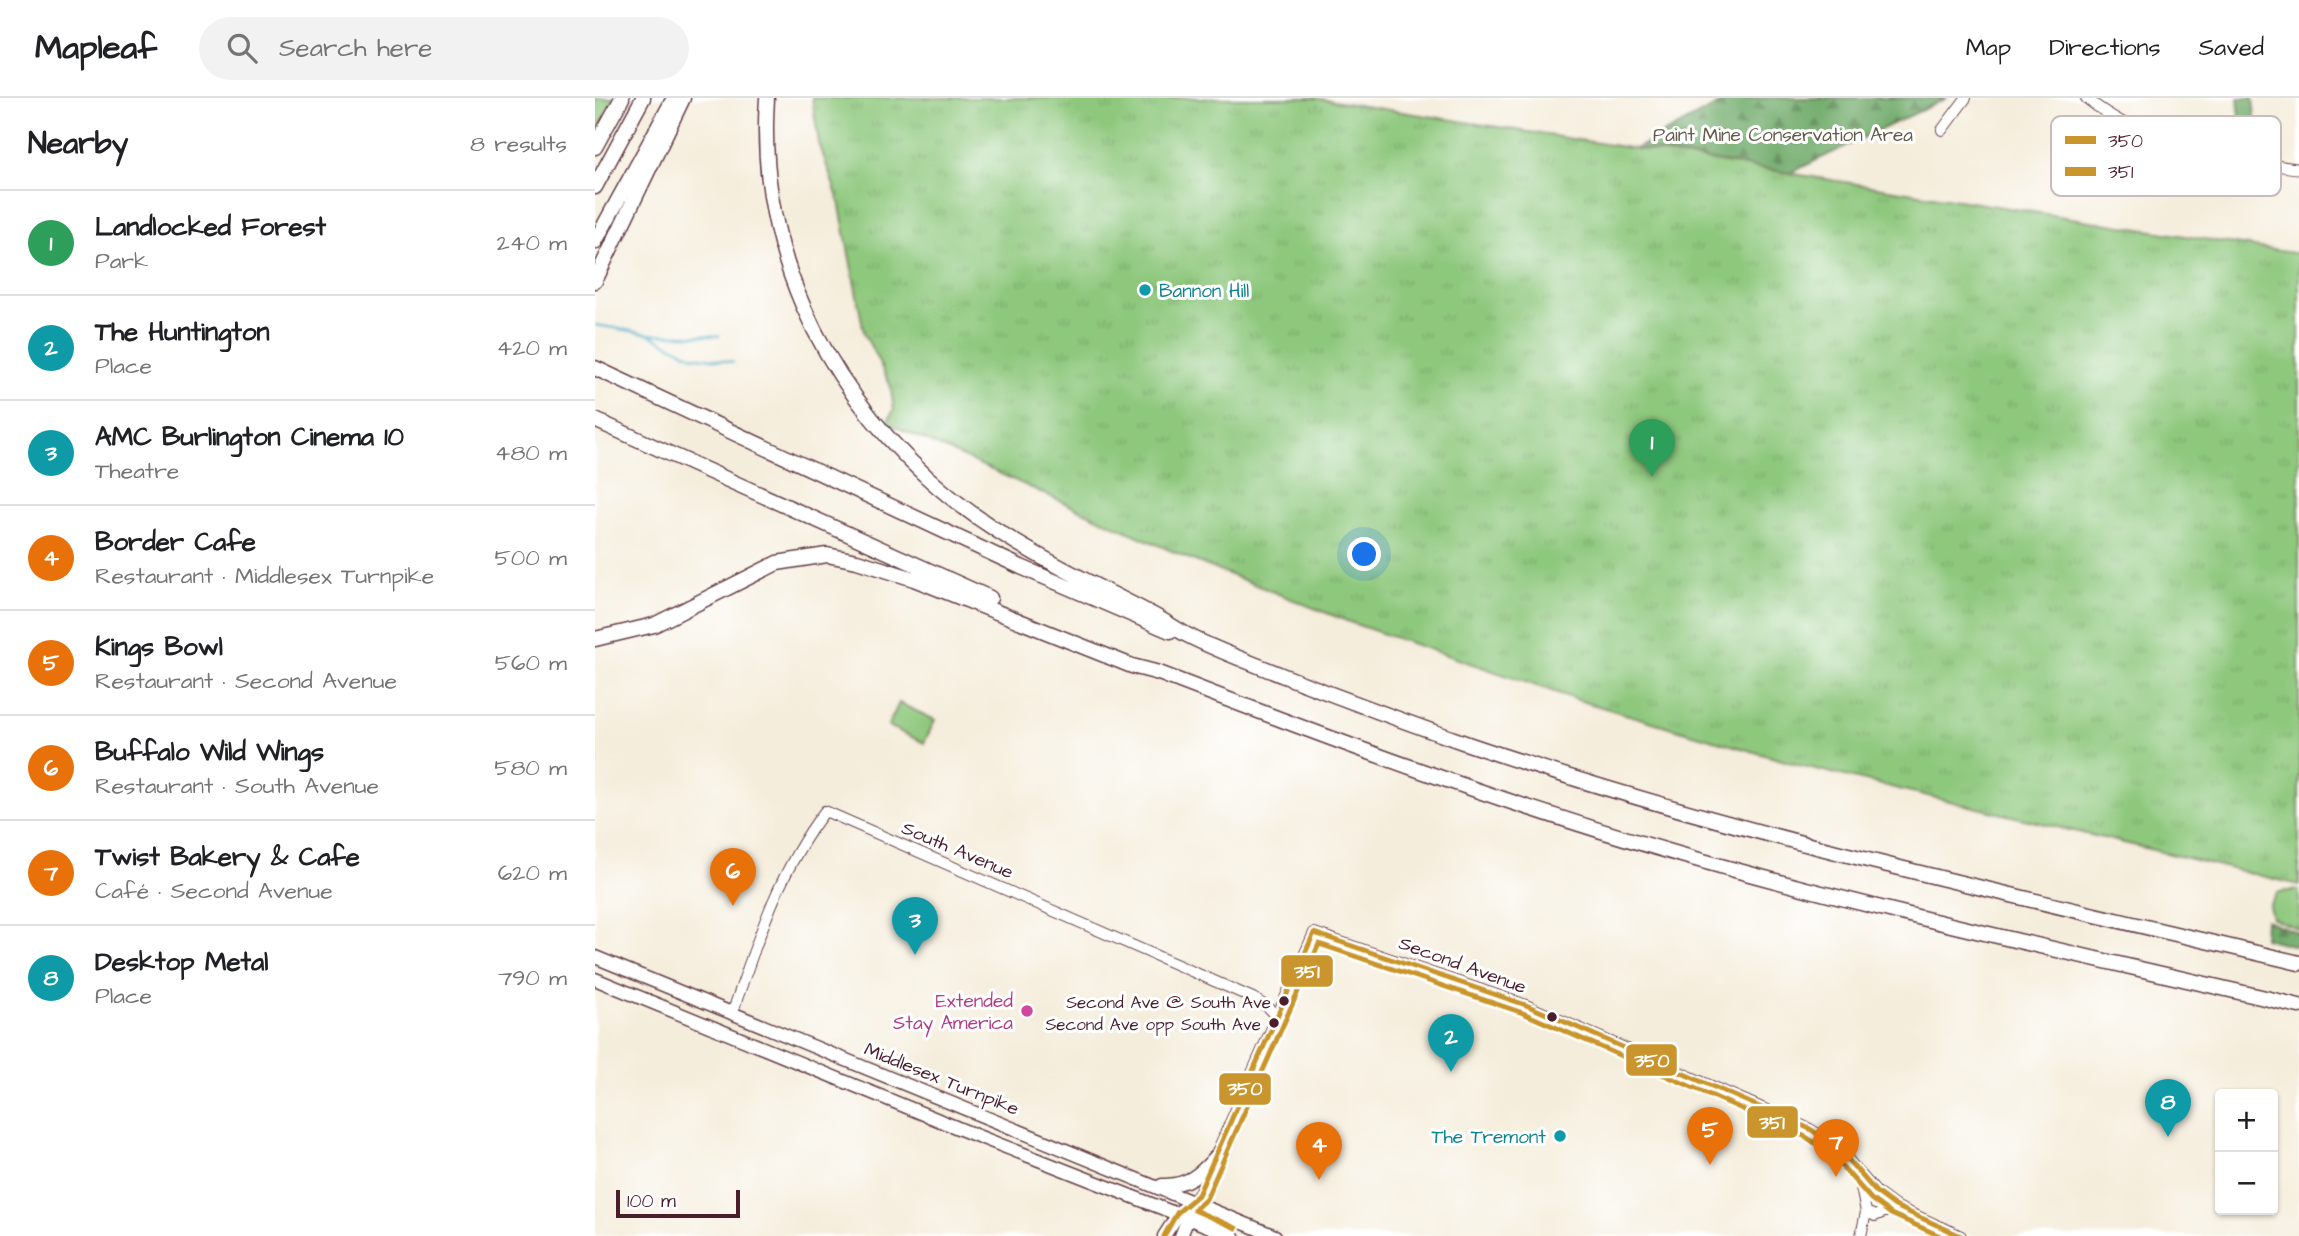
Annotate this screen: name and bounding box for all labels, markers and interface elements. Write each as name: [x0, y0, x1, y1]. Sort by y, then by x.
search box: [199, 17, 689, 80]
text: Mapleaf: [35, 25, 157, 71]
icon: search: [223, 29, 261, 67]
text: Search here: [279, 30, 432, 66]
text: Map: [1966, 31, 2011, 65]
text: Directions: [2049, 31, 2161, 65]
text: Saved: [2199, 31, 2264, 65]
legend: [2051, 116, 2281, 196]
park label: Paint Mine Conservation Area: [1653, 122, 1913, 149]
text: Nearby: [28, 123, 128, 165]
text: 8 results: [470, 128, 567, 160]
text: 350: [2108, 128, 2143, 155]
text: 351: [2108, 159, 2134, 186]
text: Landlocked Forest: [95, 209, 326, 245]
text: 1: [50, 227, 52, 259]
text: 240 m: [497, 227, 567, 259]
text: Park: [95, 245, 148, 277]
place label: Bannon Hill: [1159, 278, 1249, 305]
marker: Bannon Hill: [1137, 282, 1153, 298]
text: The Huntington: [95, 314, 269, 350]
text: 2: [44, 332, 58, 364]
text: 420 m: [497, 332, 567, 364]
text: Place: [95, 350, 152, 382]
text: AMC Burlington Cinema 10: [95, 419, 404, 455]
pin: 1: [1629, 419, 1675, 477]
text: 3: [45, 437, 57, 469]
text: 480 m: [495, 437, 567, 469]
text: Theatre: [95, 455, 179, 487]
text: Border Cafe: [95, 524, 256, 560]
your location: [1347, 537, 1381, 571]
text: 4: [43, 542, 59, 574]
text: 500 m: [495, 542, 567, 574]
text: Restaurant · Middlesex Turnpike: [95, 560, 434, 592]
text: Kings Bowl: [95, 629, 223, 665]
text: 5: [43, 647, 59, 679]
text: 560 m: [495, 647, 567, 679]
text: Restaurant · Second Avenue: [95, 665, 397, 697]
text: Buffalo Wild Wings: [95, 734, 324, 770]
text: 6: [44, 752, 58, 784]
text: 580 m: [494, 752, 567, 784]
text: Restaurant · South Avenue: [95, 770, 379, 802]
street label: South Avenue: [897, 815, 1017, 886]
text: Twist Bakery & Cafe: [95, 839, 360, 875]
pin: 6: [710, 848, 756, 906]
text: 7: [44, 857, 58, 889]
text: 620 m: [498, 857, 567, 889]
text: Café · Second Avenue: [95, 875, 333, 907]
pin: 3: [892, 897, 938, 955]
street label: Second Avenue: [1395, 930, 1530, 1001]
text: Desktop Metal: [95, 944, 268, 980]
line badge: 351: [1280, 954, 1334, 988]
text: 351: [1293, 959, 1320, 986]
text: 8: [44, 962, 58, 994]
text: 790 m: [498, 962, 567, 994]
text: Place: [95, 980, 152, 1012]
place label: Extended Stay America: [893, 988, 1013, 1038]
place label: Second Ave @ South Ave: [1066, 991, 1271, 1015]
marker: Second Ave @ South Ave: [1277, 994, 1291, 1008]
marker: Extended Stay America: [1019, 1003, 1035, 1019]
unlabelled marker: [1545, 1010, 1559, 1024]
place label: Second Ave opp South Ave: [1045, 1013, 1261, 1037]
pin: 2: [1428, 1014, 1474, 1072]
marker: Second Ave opp South Ave: [1267, 1016, 1281, 1030]
street label: Middlesex Turnpike: [860, 1036, 1023, 1123]
line badge: 350: [1625, 1043, 1678, 1077]
text: 350: [1633, 1048, 1670, 1075]
line badge: 350: [1218, 1072, 1272, 1106]
text: 350: [1226, 1076, 1263, 1103]
pin: 8: [2145, 1079, 2191, 1137]
map controls: [2215, 1089, 2278, 1215]
button: +: [2215, 1089, 2278, 1152]
line badge: 351: [1746, 1105, 1799, 1139]
pin: 5: [1687, 1107, 1733, 1165]
text: 351: [1758, 1110, 1785, 1137]
pin: 7: [1813, 1119, 1859, 1177]
pin: 4: [1296, 1122, 1342, 1180]
place label: The Tremont: [1432, 1124, 1546, 1151]
marker: The Tremont: [1552, 1128, 1568, 1144]
button: −: [2215, 1152, 2278, 1215]
scale bar: [616, 1187, 740, 1219]
text: 100 m: [627, 1188, 676, 1215]

